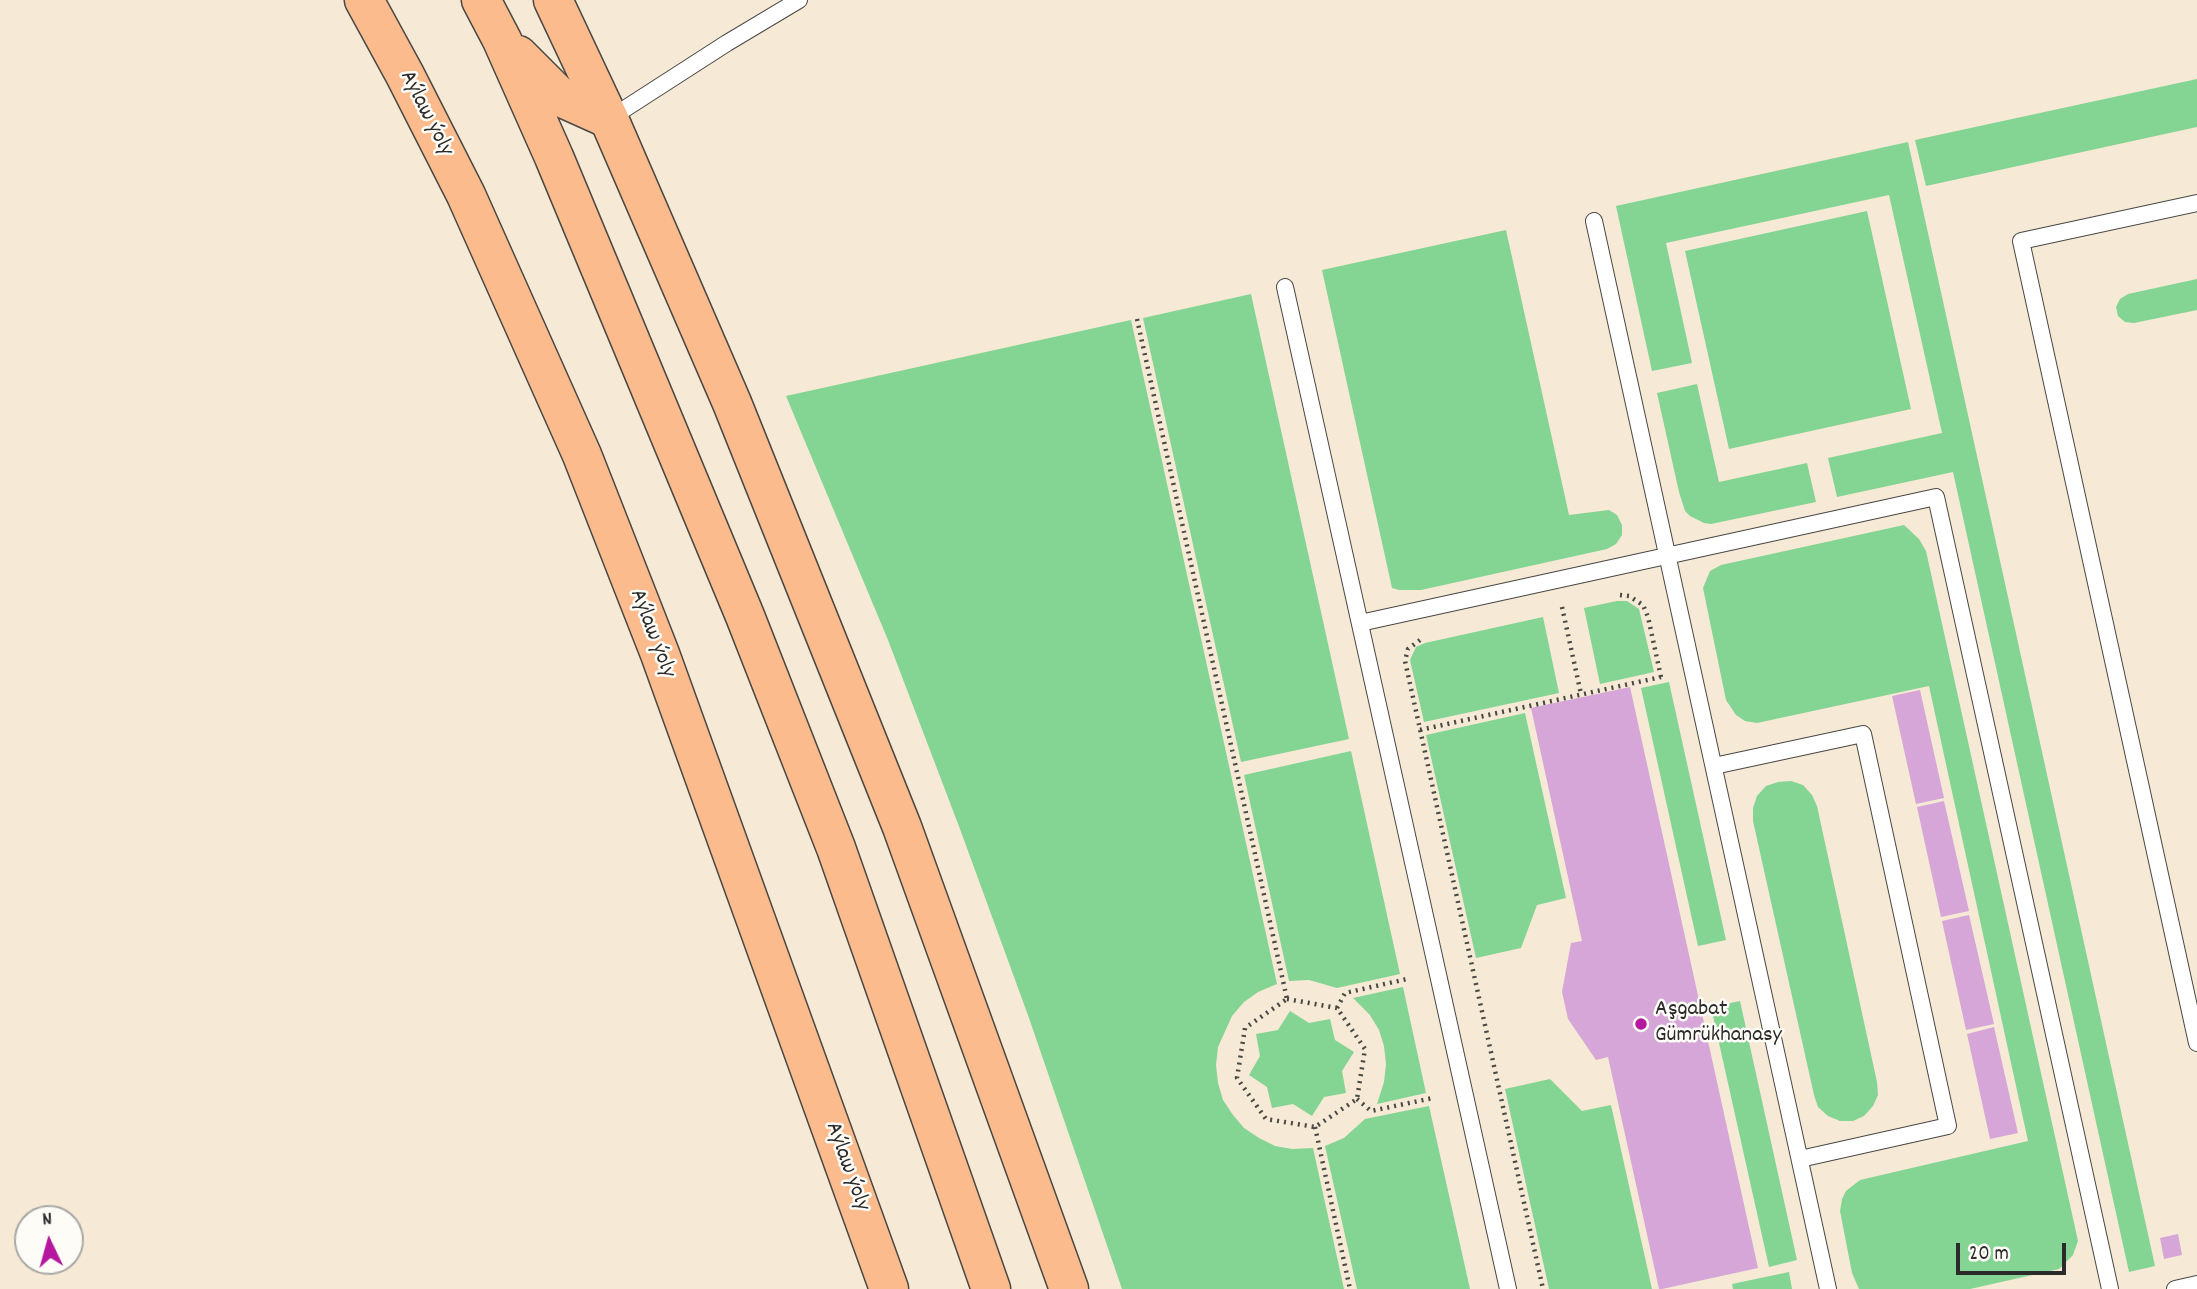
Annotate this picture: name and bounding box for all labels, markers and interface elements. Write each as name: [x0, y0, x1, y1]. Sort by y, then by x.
street label: Aýlaw ýoly: [392, 67, 458, 161]
street label: Aýlaw ýoly: [622, 586, 680, 682]
place label: Aşgabat Gümrükhanasy: [1655, 997, 1782, 1051]
marker: Aşgabat Gümrükhanasy: [1633, 1016, 1649, 1032]
street label: Aýlaw ýoly: [817, 1119, 875, 1215]
north arrow: [14, 1205, 84, 1275]
text: N: [41, 1207, 53, 1234]
scale bar: [1959, 1230, 2069, 1274]
text: 20 m: [1969, 1240, 2009, 1270]

